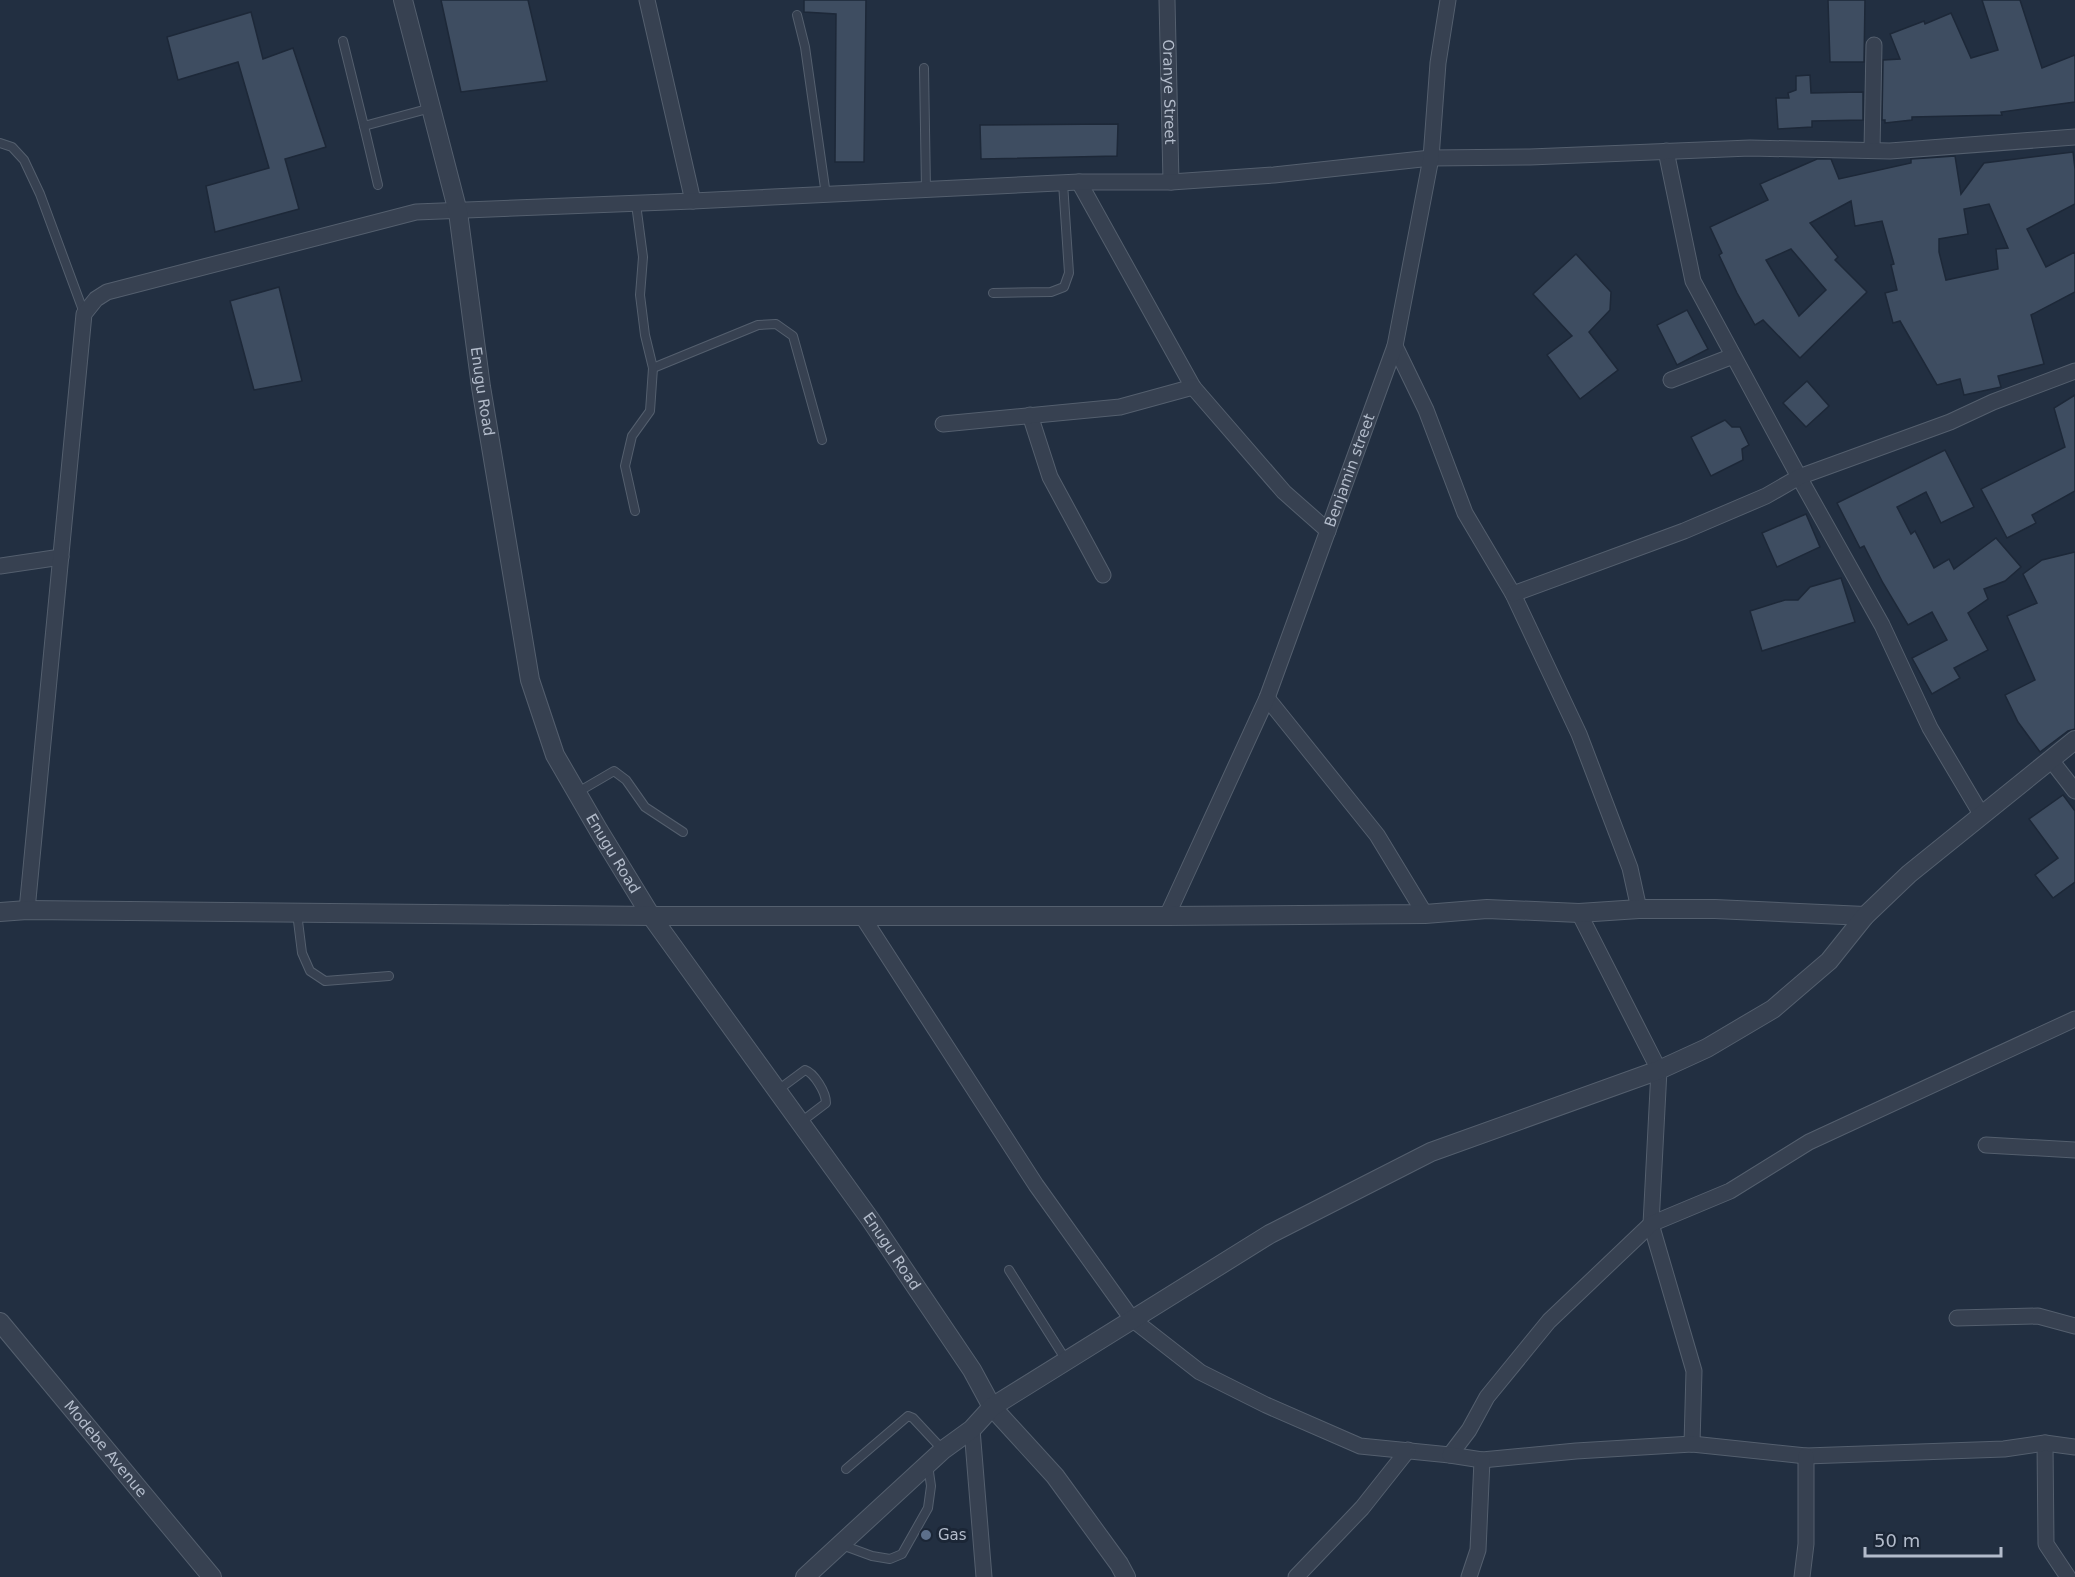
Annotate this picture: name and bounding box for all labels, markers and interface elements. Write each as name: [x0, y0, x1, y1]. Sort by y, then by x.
street label: Oranye Street: [1159, 39, 1179, 145]
street label: Enugu Road: [467, 346, 498, 437]
street label: Benjamin street: [1321, 411, 1379, 530]
street label: Enugu Road: [582, 811, 644, 897]
street label: Enugu Road: [859, 1209, 924, 1294]
street label: Modebe Avenue: [60, 1397, 151, 1501]
scale bar: [1865, 1520, 2002, 1558]
place label: Gas: [938, 1526, 967, 1544]
marker: Gas: [919, 1528, 933, 1542]
text: 50 m: [1874, 1530, 1920, 1551]

